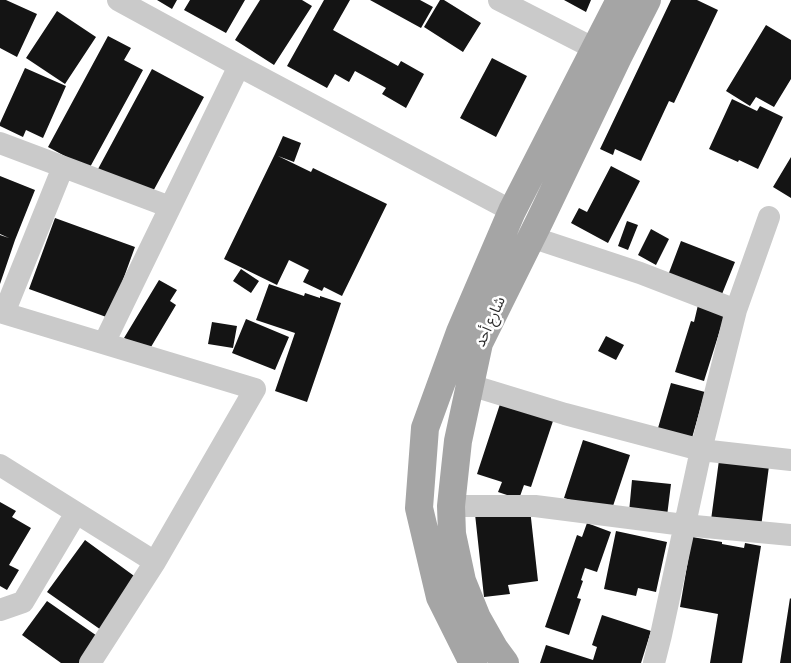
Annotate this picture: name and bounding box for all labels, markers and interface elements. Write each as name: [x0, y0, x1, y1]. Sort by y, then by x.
street label: شارع أحد: [472, 294, 510, 350]

